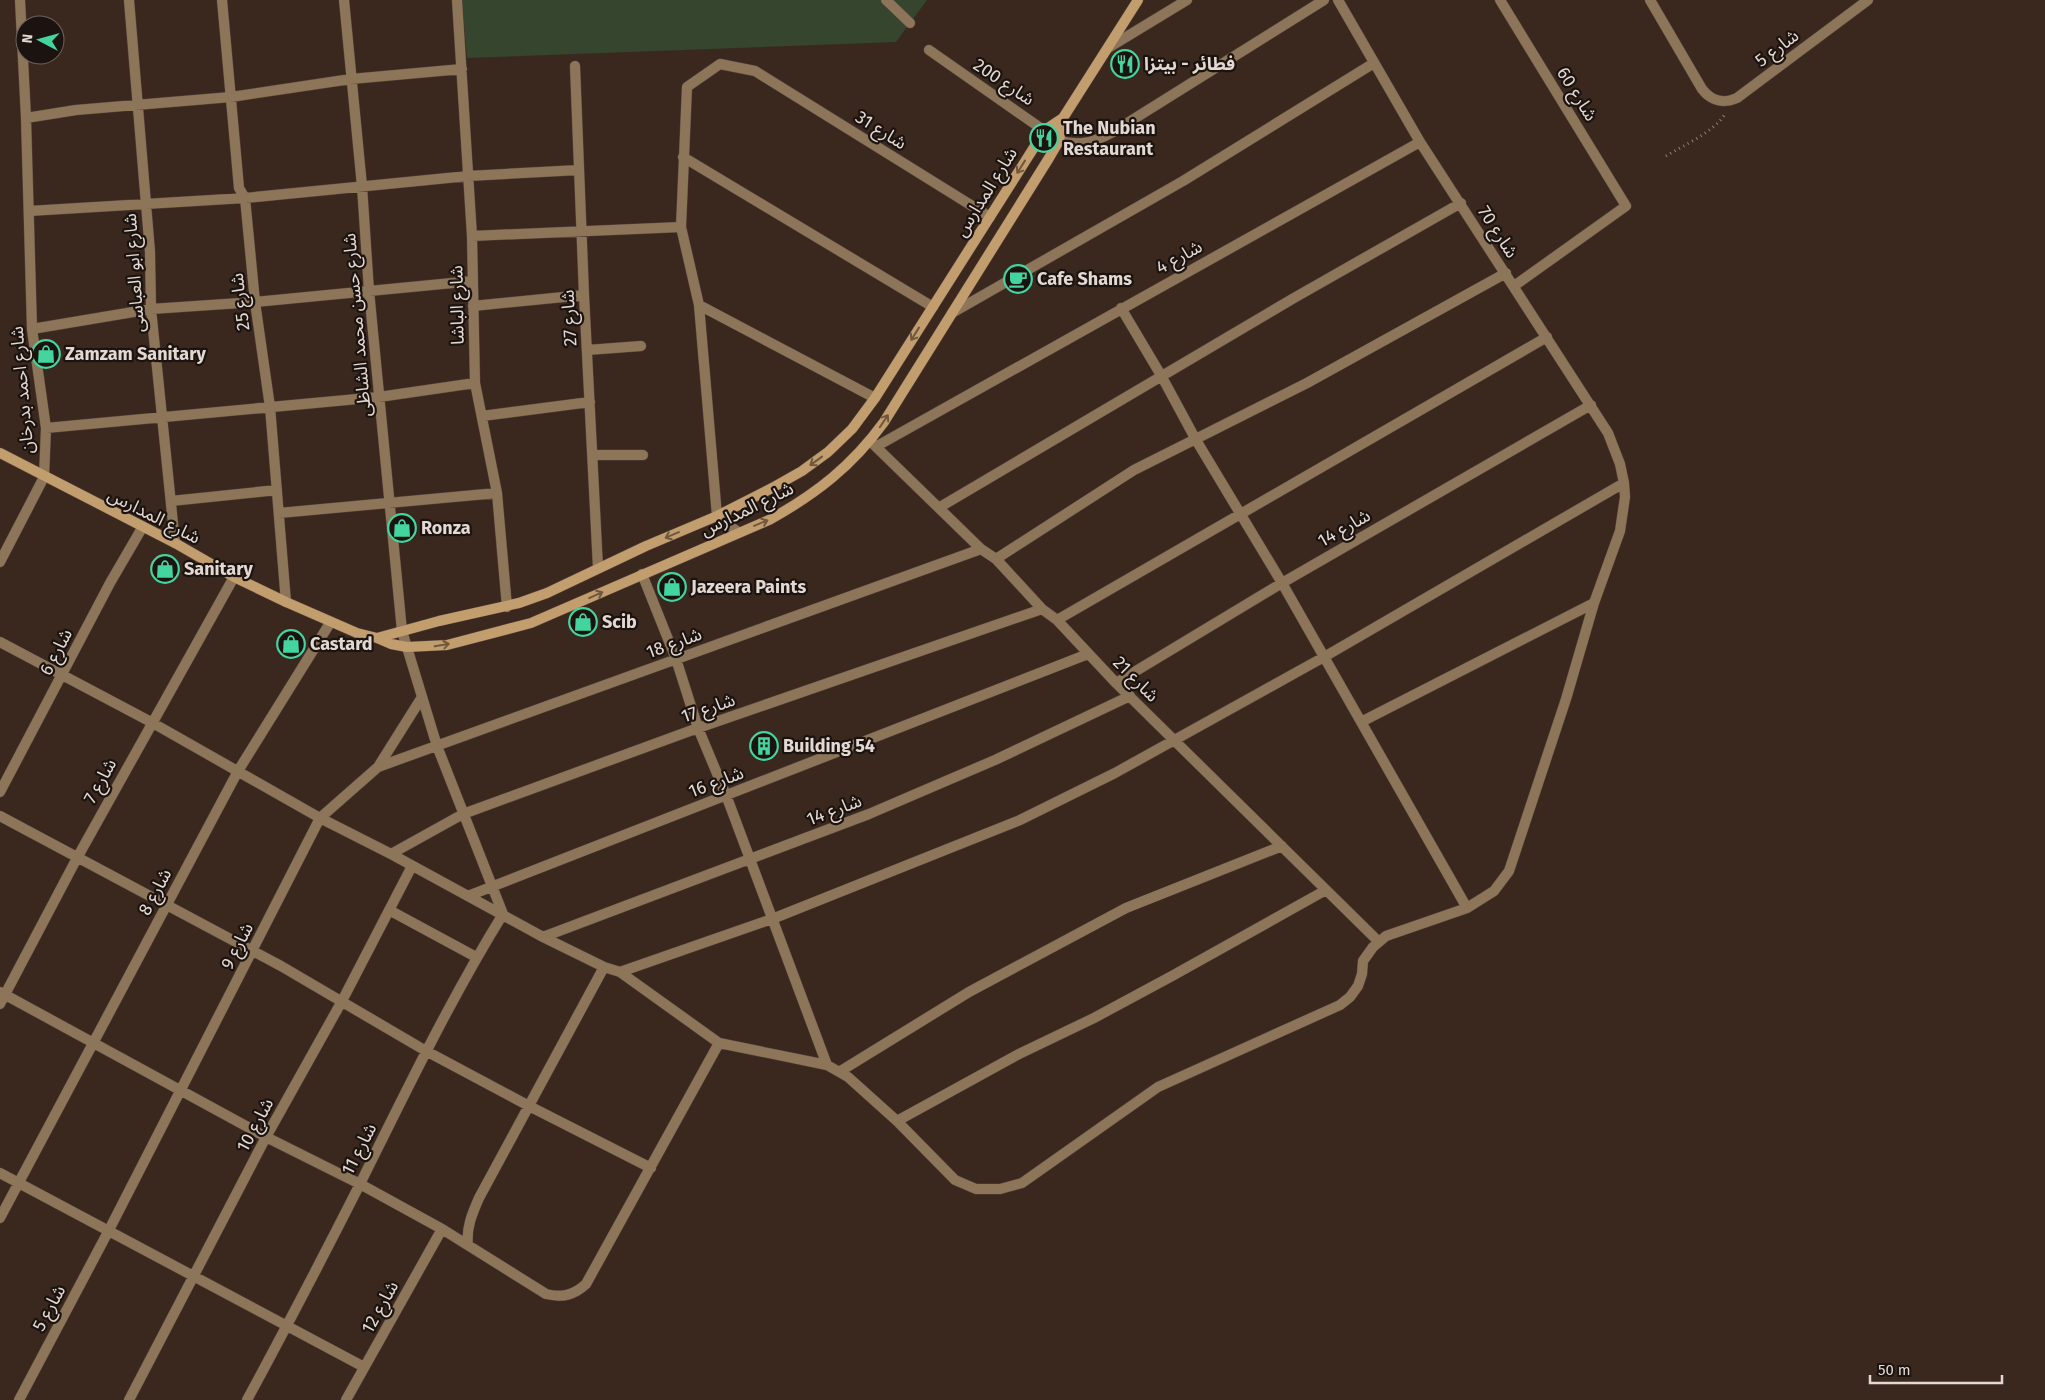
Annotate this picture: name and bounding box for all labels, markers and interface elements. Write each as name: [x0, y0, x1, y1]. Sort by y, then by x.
north arrow: [15, 15, 65, 65]
street label: شارع 5: [1751, 25, 1805, 74]
text: N: [19, 33, 37, 44]
restaurant icon: فطائر - بيتزا: [1110, 49, 1140, 79]
place label: فطائر - بيتزا: [1144, 53, 1235, 75]
street label: شارع 200: [968, 54, 1039, 113]
street label: شارع 60: [1549, 63, 1602, 127]
street label: شارع 31: [850, 106, 911, 157]
place label: The Nubian Restaurant: [1063, 117, 1156, 160]
restaurant icon: The Nubian Restaurant: [1029, 123, 1059, 153]
street label: شارع المدارس: [950, 143, 1025, 242]
one-way arrow: [1016, 160, 1026, 174]
street label: شارع 70: [1471, 202, 1523, 264]
street label: شارع ابو العباسى: [119, 212, 152, 333]
street label: شارع حسن محمد الشاظى: [338, 232, 379, 418]
street label: شارع 4: [1152, 235, 1207, 281]
cafe icon: Cafe Shams: [1003, 264, 1033, 294]
street label: شارع الباشا: [445, 265, 472, 345]
place label: Cafe Shams: [1037, 268, 1132, 290]
street label: شارع 25: [226, 272, 257, 332]
street label: شارع 27: [557, 289, 584, 347]
street label: شارع احمد بدرخان: [5, 325, 42, 455]
one-way arrow: [910, 327, 920, 341]
shop icon: Zamzam Sanitary: [31, 339, 61, 369]
place label: Zamzam Sanitary: [65, 343, 206, 365]
one-way arrow: [879, 414, 889, 428]
one-way arrow: [809, 456, 823, 466]
street label: شارع المدارس: [697, 477, 798, 544]
street label: شارع المدارس: [103, 483, 204, 551]
street label: شارع 14: [1314, 504, 1376, 554]
shop icon: Ronza: [387, 513, 417, 543]
place label: Ronza: [421, 517, 471, 539]
one-way arrow: [753, 518, 768, 528]
one-way arrow: [665, 531, 680, 541]
shop icon: Sanitary: [150, 554, 180, 584]
place label: Sanitary: [184, 558, 253, 580]
shop icon: Jazeera Paints: [657, 572, 687, 602]
place label: Jazeera Paints: [690, 576, 806, 598]
one-way arrow: [588, 589, 603, 599]
shop icon: Scib: [568, 607, 598, 637]
place label: Scib: [602, 611, 637, 633]
street label: شارع 18: [643, 623, 706, 666]
street label: شارع 6: [35, 625, 80, 680]
shop icon: Castard: [276, 629, 306, 659]
place label: Castard: [310, 633, 373, 655]
one-way arrow: [434, 640, 450, 650]
street label: شارع 21: [1106, 651, 1164, 709]
street label: شارع 17: [678, 689, 739, 730]
building icon: Building 54: [749, 731, 779, 761]
place label: Building 54: [783, 735, 875, 757]
street label: شارع 7: [79, 755, 124, 809]
street label: شارع 16: [685, 761, 748, 805]
street label: شارع 14: [803, 789, 866, 833]
street label: شارع 8: [134, 865, 179, 921]
street label: شارع 9: [216, 919, 261, 974]
street label: شارع 10: [232, 1094, 281, 1157]
street label: شارع 11: [337, 1119, 384, 1180]
street label: شارع 12: [357, 1277, 406, 1339]
street label: شارع 5: [28, 1281, 73, 1336]
scale bar: [1870, 1352, 2002, 1384]
text: 50 m: [1878, 1361, 1911, 1379]

